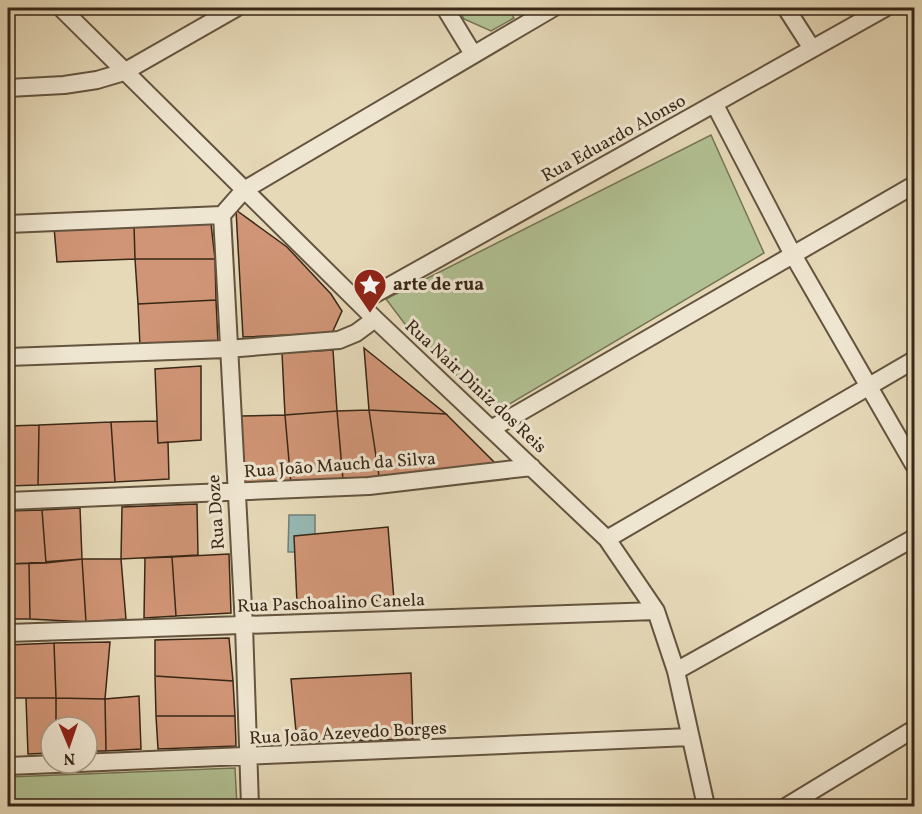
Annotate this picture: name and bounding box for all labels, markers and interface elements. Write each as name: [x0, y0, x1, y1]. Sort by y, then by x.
street label: Rua Eduardo Alonso: [537, 89, 691, 189]
place icon: arte de rua: [352, 267, 388, 314]
place label: arte de rua: [393, 273, 484, 298]
street label: Rua Nair Diniz dos Reis: [398, 314, 552, 460]
street label: Rua João Mauch da Silva: [243, 447, 437, 485]
street label: Rua Doze: [202, 474, 232, 550]
street label: Rua Paschoalino Canela: [237, 588, 425, 620]
north arrow: [39, 715, 99, 775]
street label: Rua João Azevedo Borges: [249, 716, 447, 752]
text: N: [63, 747, 76, 769]

